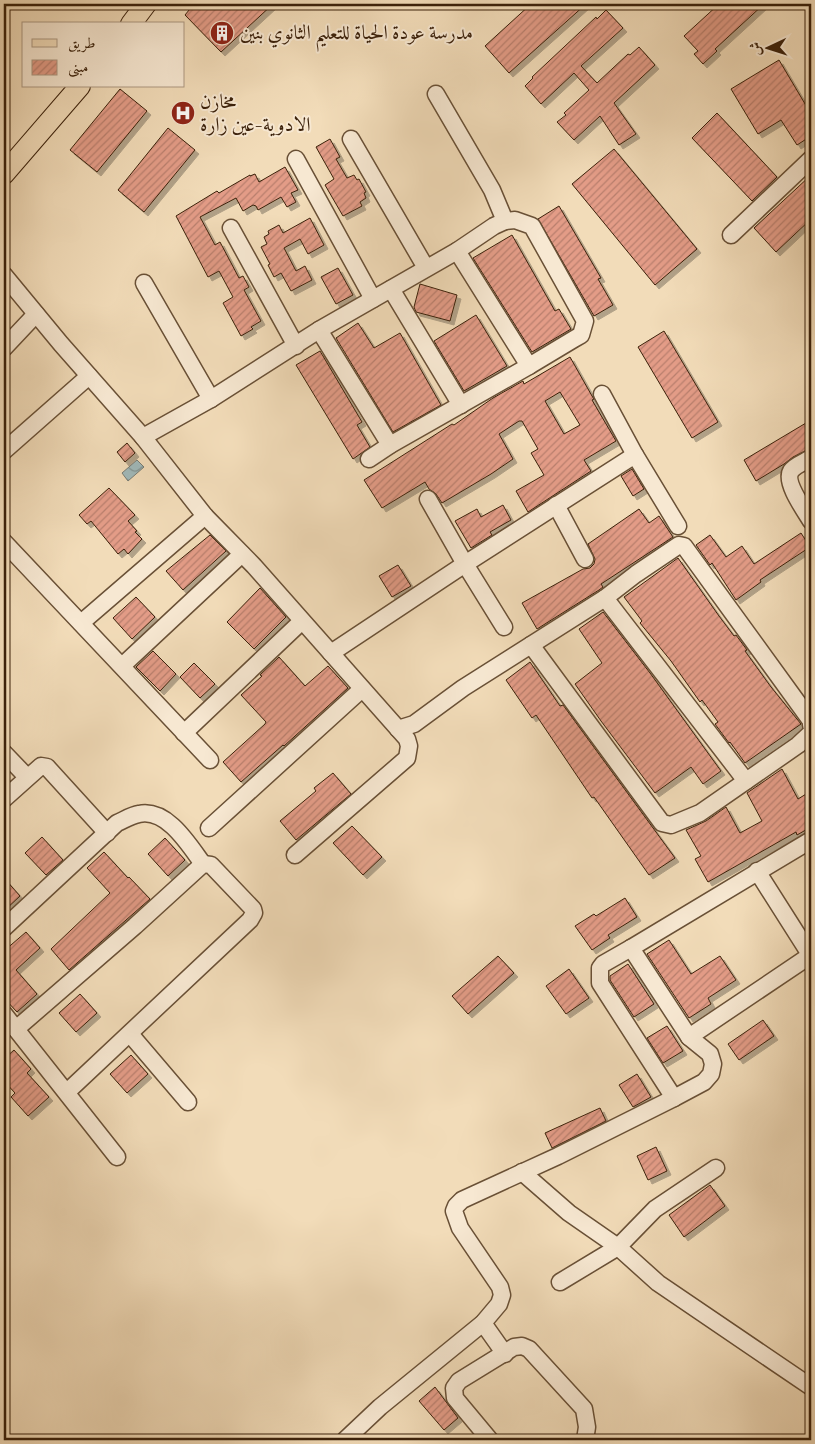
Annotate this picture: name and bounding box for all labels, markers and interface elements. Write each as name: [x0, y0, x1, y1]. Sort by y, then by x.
building icon: مدرسة عودة الحياة للتعليم الثانوي بنين: [209, 20, 235, 46]
place label: مدرسة عودة الحياة للتعليم الثانوي بنين: [240, 21, 473, 52]
legend: [22, 22, 185, 88]
north arrow: [742, 22, 792, 72]
text: طريق: [68, 34, 95, 53]
text: ش: [747, 41, 765, 56]
text: مبنى: [68, 58, 88, 78]
place label: مخازن الادوية-عين زارة: [200, 90, 311, 138]
hospital icon: مخازن الادوية-عين زارة: [170, 100, 196, 126]

